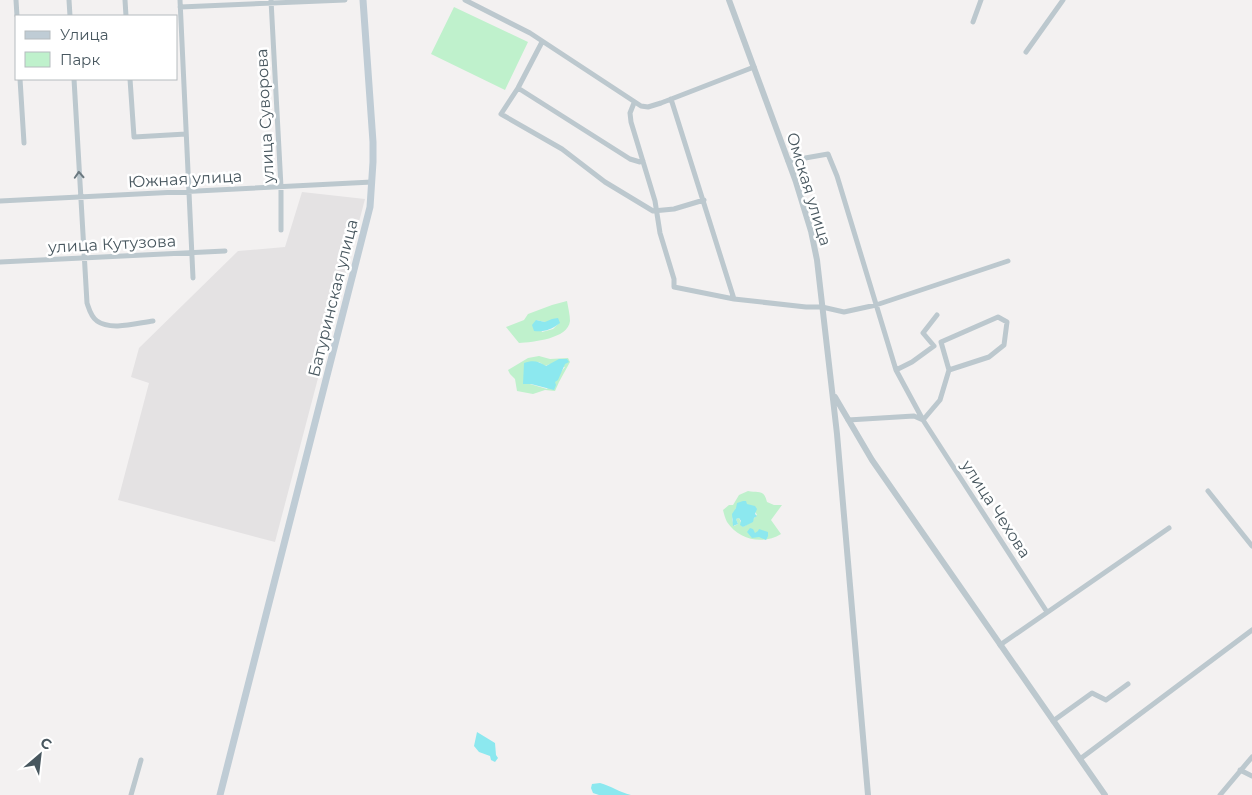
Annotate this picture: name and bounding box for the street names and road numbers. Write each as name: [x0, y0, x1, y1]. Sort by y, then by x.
street label: улица Суворова: [252, 48, 278, 185]
street label: Омская улица: [783, 130, 835, 248]
street label: Южная улица: [127, 167, 243, 191]
street label: Батуринская улица: [304, 217, 362, 379]
street label: улица Кутузова: [46, 231, 177, 257]
street label: улица Чехова: [957, 456, 1035, 561]

